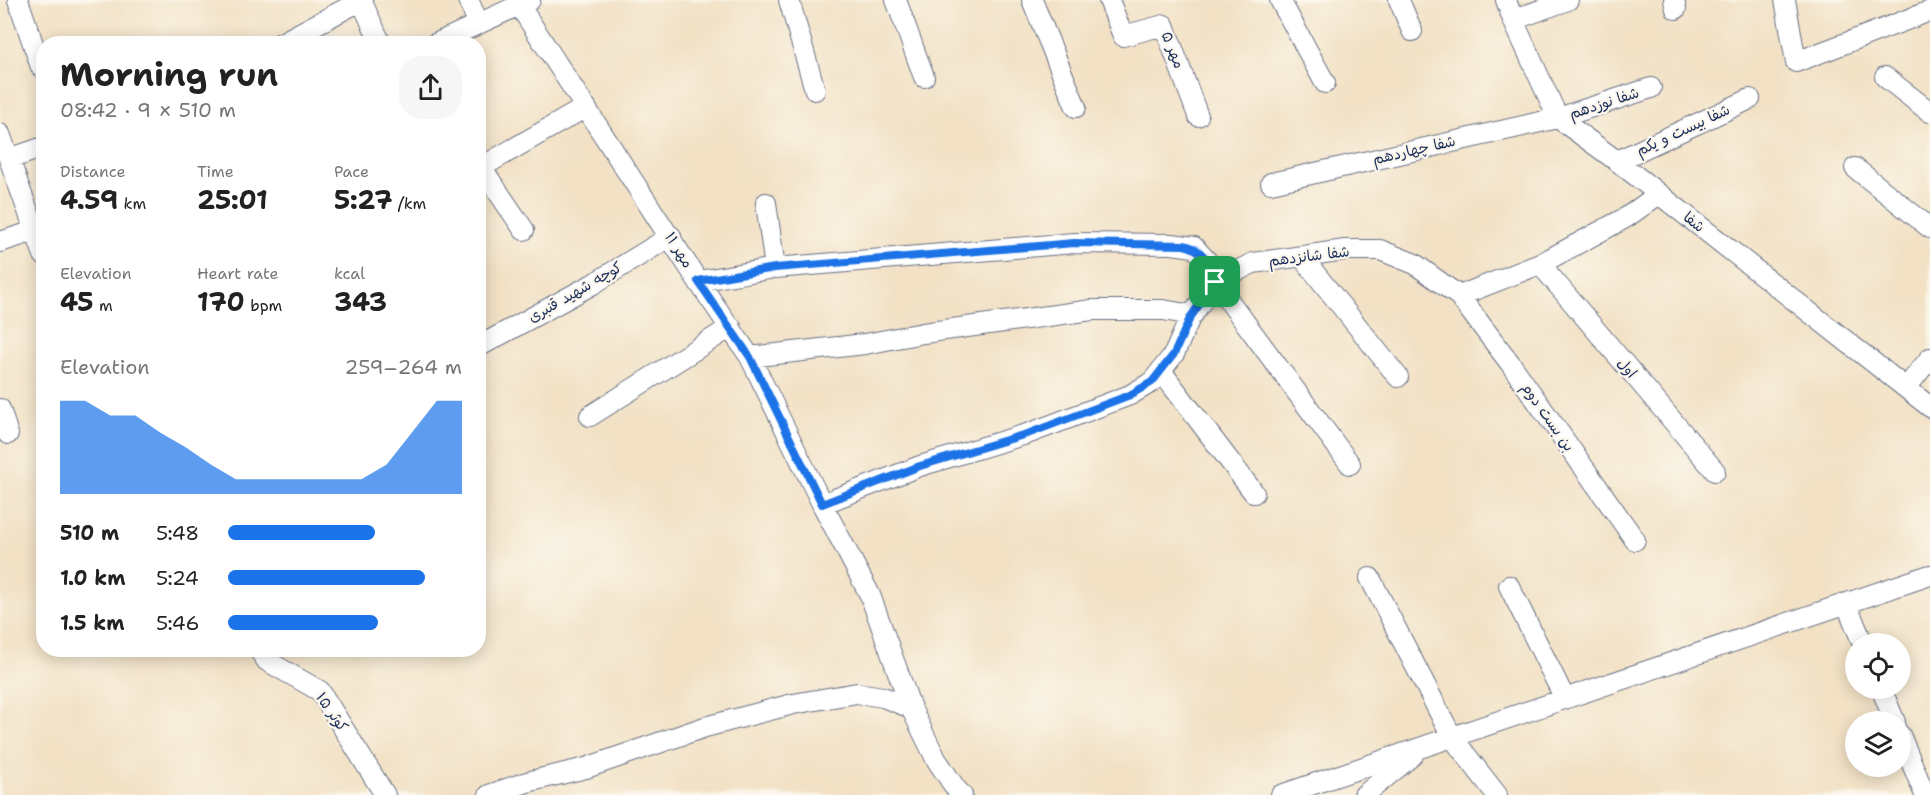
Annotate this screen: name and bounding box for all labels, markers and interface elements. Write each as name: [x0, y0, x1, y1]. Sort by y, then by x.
street label: مهر ۵: [1157, 28, 1189, 72]
text: Morning run: [60, 52, 278, 97]
button: share: [399, 56, 462, 119]
street label: شفا نوزدهم: [1566, 82, 1642, 126]
text: 08:42 · 9 × 510 m: [60, 97, 236, 123]
street label: شفا بیست و یکم: [1633, 100, 1734, 162]
street label: شفا چهاردهم: [1371, 131, 1458, 171]
text: Distance: [60, 161, 126, 182]
text: Time: [197, 161, 234, 182]
text: Pace: [334, 161, 369, 182]
text: 4.59: [60, 182, 118, 217]
text: 25:01: [197, 182, 268, 217]
text: 5:27: [334, 182, 392, 217]
text: km: [118, 193, 146, 214]
text: /km: [392, 193, 426, 214]
street label: شفا: [1679, 207, 1709, 237]
street label: مهر ۱۱: [660, 228, 698, 272]
street label: شفا شانزدهم: [1267, 241, 1351, 273]
pin: [1189, 256, 1240, 307]
street label: کوچه شهید قنبری: [524, 257, 626, 327]
text: Elevation: [60, 263, 132, 284]
text: Heart rate: [197, 263, 279, 284]
text: kcal: [334, 263, 365, 284]
icon: arrive: [1198, 265, 1231, 298]
text: 45: [60, 284, 94, 319]
text: 170: [197, 284, 245, 319]
text: 343: [334, 284, 387, 319]
text: m: [94, 295, 113, 316]
text: bpm: [245, 295, 282, 316]
text: Elevation: [60, 354, 150, 380]
text: 259–264 m: [345, 354, 462, 380]
street label: اول: [1613, 354, 1641, 382]
street label: بن بست دوم: [1515, 379, 1579, 457]
text: 510 m: [60, 520, 119, 546]
text: 5:48: [156, 520, 199, 546]
text: 1.0 km: [60, 565, 125, 591]
text: 5:24: [156, 565, 199, 591]
text: 1.5 km: [60, 610, 124, 636]
text: 5:46: [156, 610, 199, 636]
map controls: [1845, 633, 1911, 777]
button: locate: [1845, 633, 1911, 699]
street label: کوثر ۱۵: [311, 688, 353, 736]
button: layers: [1845, 711, 1911, 777]

